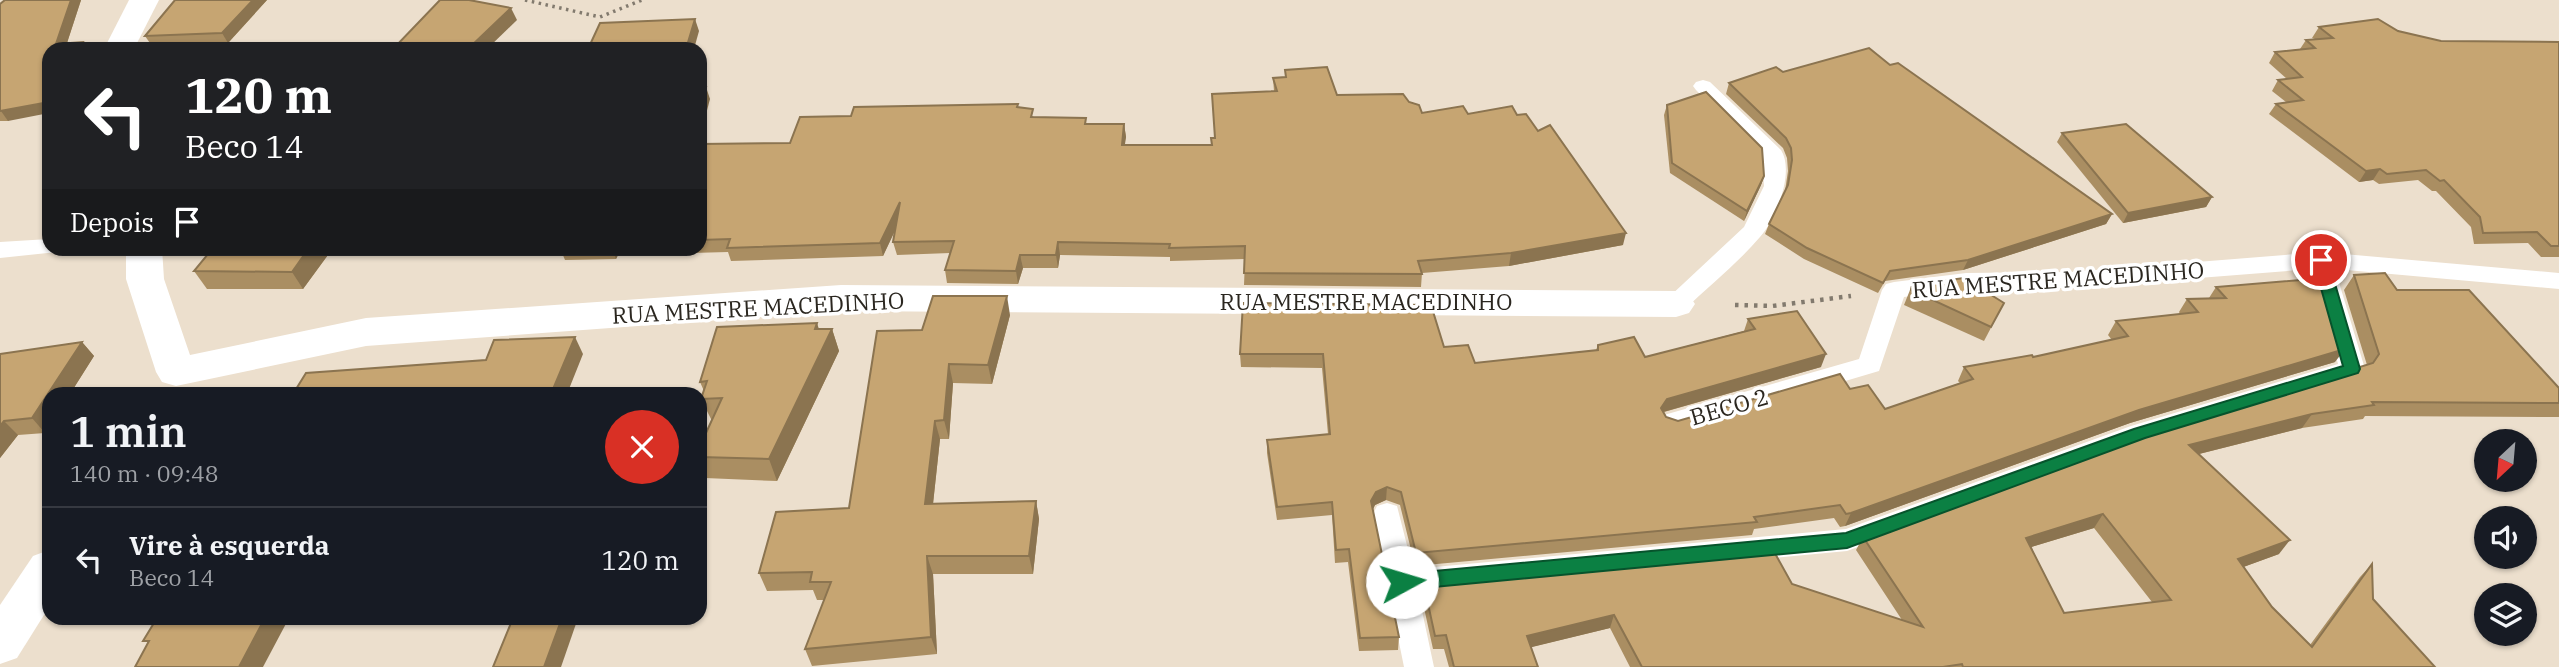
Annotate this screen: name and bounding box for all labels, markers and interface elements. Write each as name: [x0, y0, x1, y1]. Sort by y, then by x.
text: 120 m: [185, 63, 332, 126]
icon: left: [70, 70, 161, 161]
text: Beco 14: [185, 125, 304, 167]
icon: arrive: [168, 203, 206, 241]
text: Depois: [70, 205, 154, 239]
pin: [2291, 230, 2351, 290]
icon: arrive: [2302, 241, 2340, 279]
street label: RUA MESTRE MACEDINHO: [1911, 254, 2205, 304]
street label: RUA MESTRE MACEDINHO: [611, 284, 905, 330]
street label: RUA MESTRE MACEDINHO: [1220, 286, 1512, 316]
street label: BECO 2: [1686, 381, 1772, 431]
text: 1 min: [70, 404, 187, 459]
button: close: [605, 410, 679, 484]
north arrow: [2474, 429, 2538, 492]
map controls: [2474, 429, 2537, 646]
text: 140 m · 09:48: [70, 458, 219, 488]
button: sound: [2474, 506, 2537, 569]
text: Vire à esquerda: [129, 528, 330, 562]
icon: left: [70, 541, 108, 579]
text: 120 m: [601, 543, 679, 577]
position arrow: [1365, 545, 1439, 619]
text: Beco 14: [129, 562, 214, 592]
button: layers: [2474, 583, 2537, 646]

